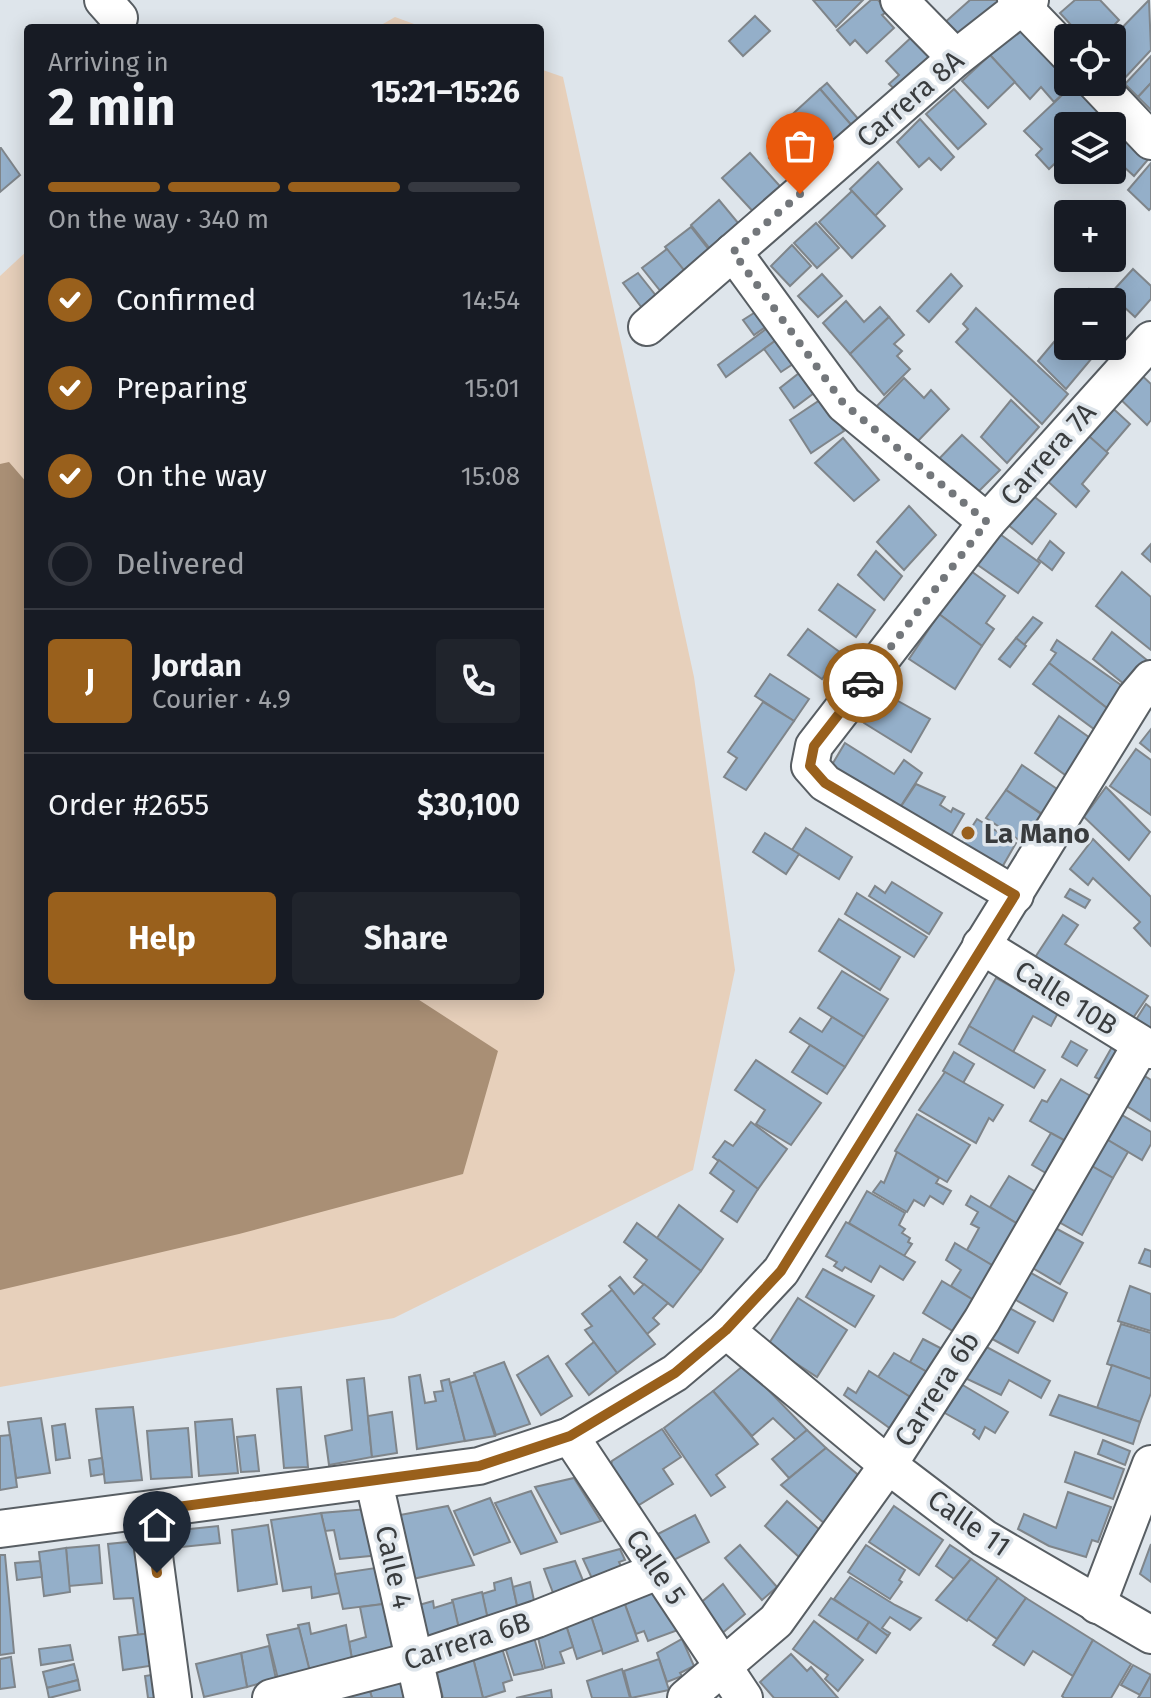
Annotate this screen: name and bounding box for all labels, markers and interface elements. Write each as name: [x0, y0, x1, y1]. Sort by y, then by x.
map controls: [1054, 24, 1126, 360]
button: locate: [1054, 24, 1126, 96]
street label: Carrera 8A: [850, 44, 970, 154]
text: Arriving in: [48, 47, 169, 78]
text: 15:21–15:26: [371, 74, 520, 110]
text: 2 min: [48, 76, 176, 139]
pin: [766, 112, 834, 194]
button: layers: [1054, 112, 1126, 184]
icon: bag: [778, 124, 822, 168]
button: +: [1054, 200, 1126, 272]
text: On the way · 340 m: [48, 204, 269, 235]
icon: check: [48, 278, 92, 322]
text: Confirmed: [116, 282, 256, 318]
text: 14:54: [462, 285, 520, 316]
button: −: [1054, 288, 1126, 360]
icon: check: [48, 366, 92, 410]
text: Preparing: [116, 370, 247, 406]
text: 15:01: [464, 373, 520, 404]
street label: Carrera 7A: [993, 396, 1103, 512]
icon: check: [48, 454, 92, 498]
text: On the way: [116, 458, 267, 494]
text: 15:08: [461, 461, 520, 492]
text: Delivered: [116, 546, 245, 582]
button: phone: [436, 639, 520, 723]
courier: [823, 643, 903, 723]
text: Jordan: [152, 648, 242, 684]
icon: car: [841, 661, 885, 705]
text: J: [85, 663, 95, 699]
text: Courier · 4.9: [152, 684, 291, 715]
text: Order #2655: [48, 787, 209, 823]
text: $30,100: [417, 787, 520, 823]
place label: La Mano: [984, 817, 1090, 850]
marker: La Mano: [959, 824, 977, 842]
button: Help: [48, 892, 276, 984]
button: Share: [292, 892, 520, 984]
street label: Calle 10B: [1009, 954, 1123, 1042]
street label: Carrera 6b: [888, 1325, 986, 1453]
street label: Calle 11: [921, 1483, 1017, 1563]
pin: [123, 1491, 191, 1573]
icon: home: [135, 1503, 179, 1547]
street label: Calle 4: [368, 1522, 420, 1612]
street label: Calle 5: [619, 1523, 693, 1611]
street label: Carrera 6B: [400, 1605, 534, 1677]

